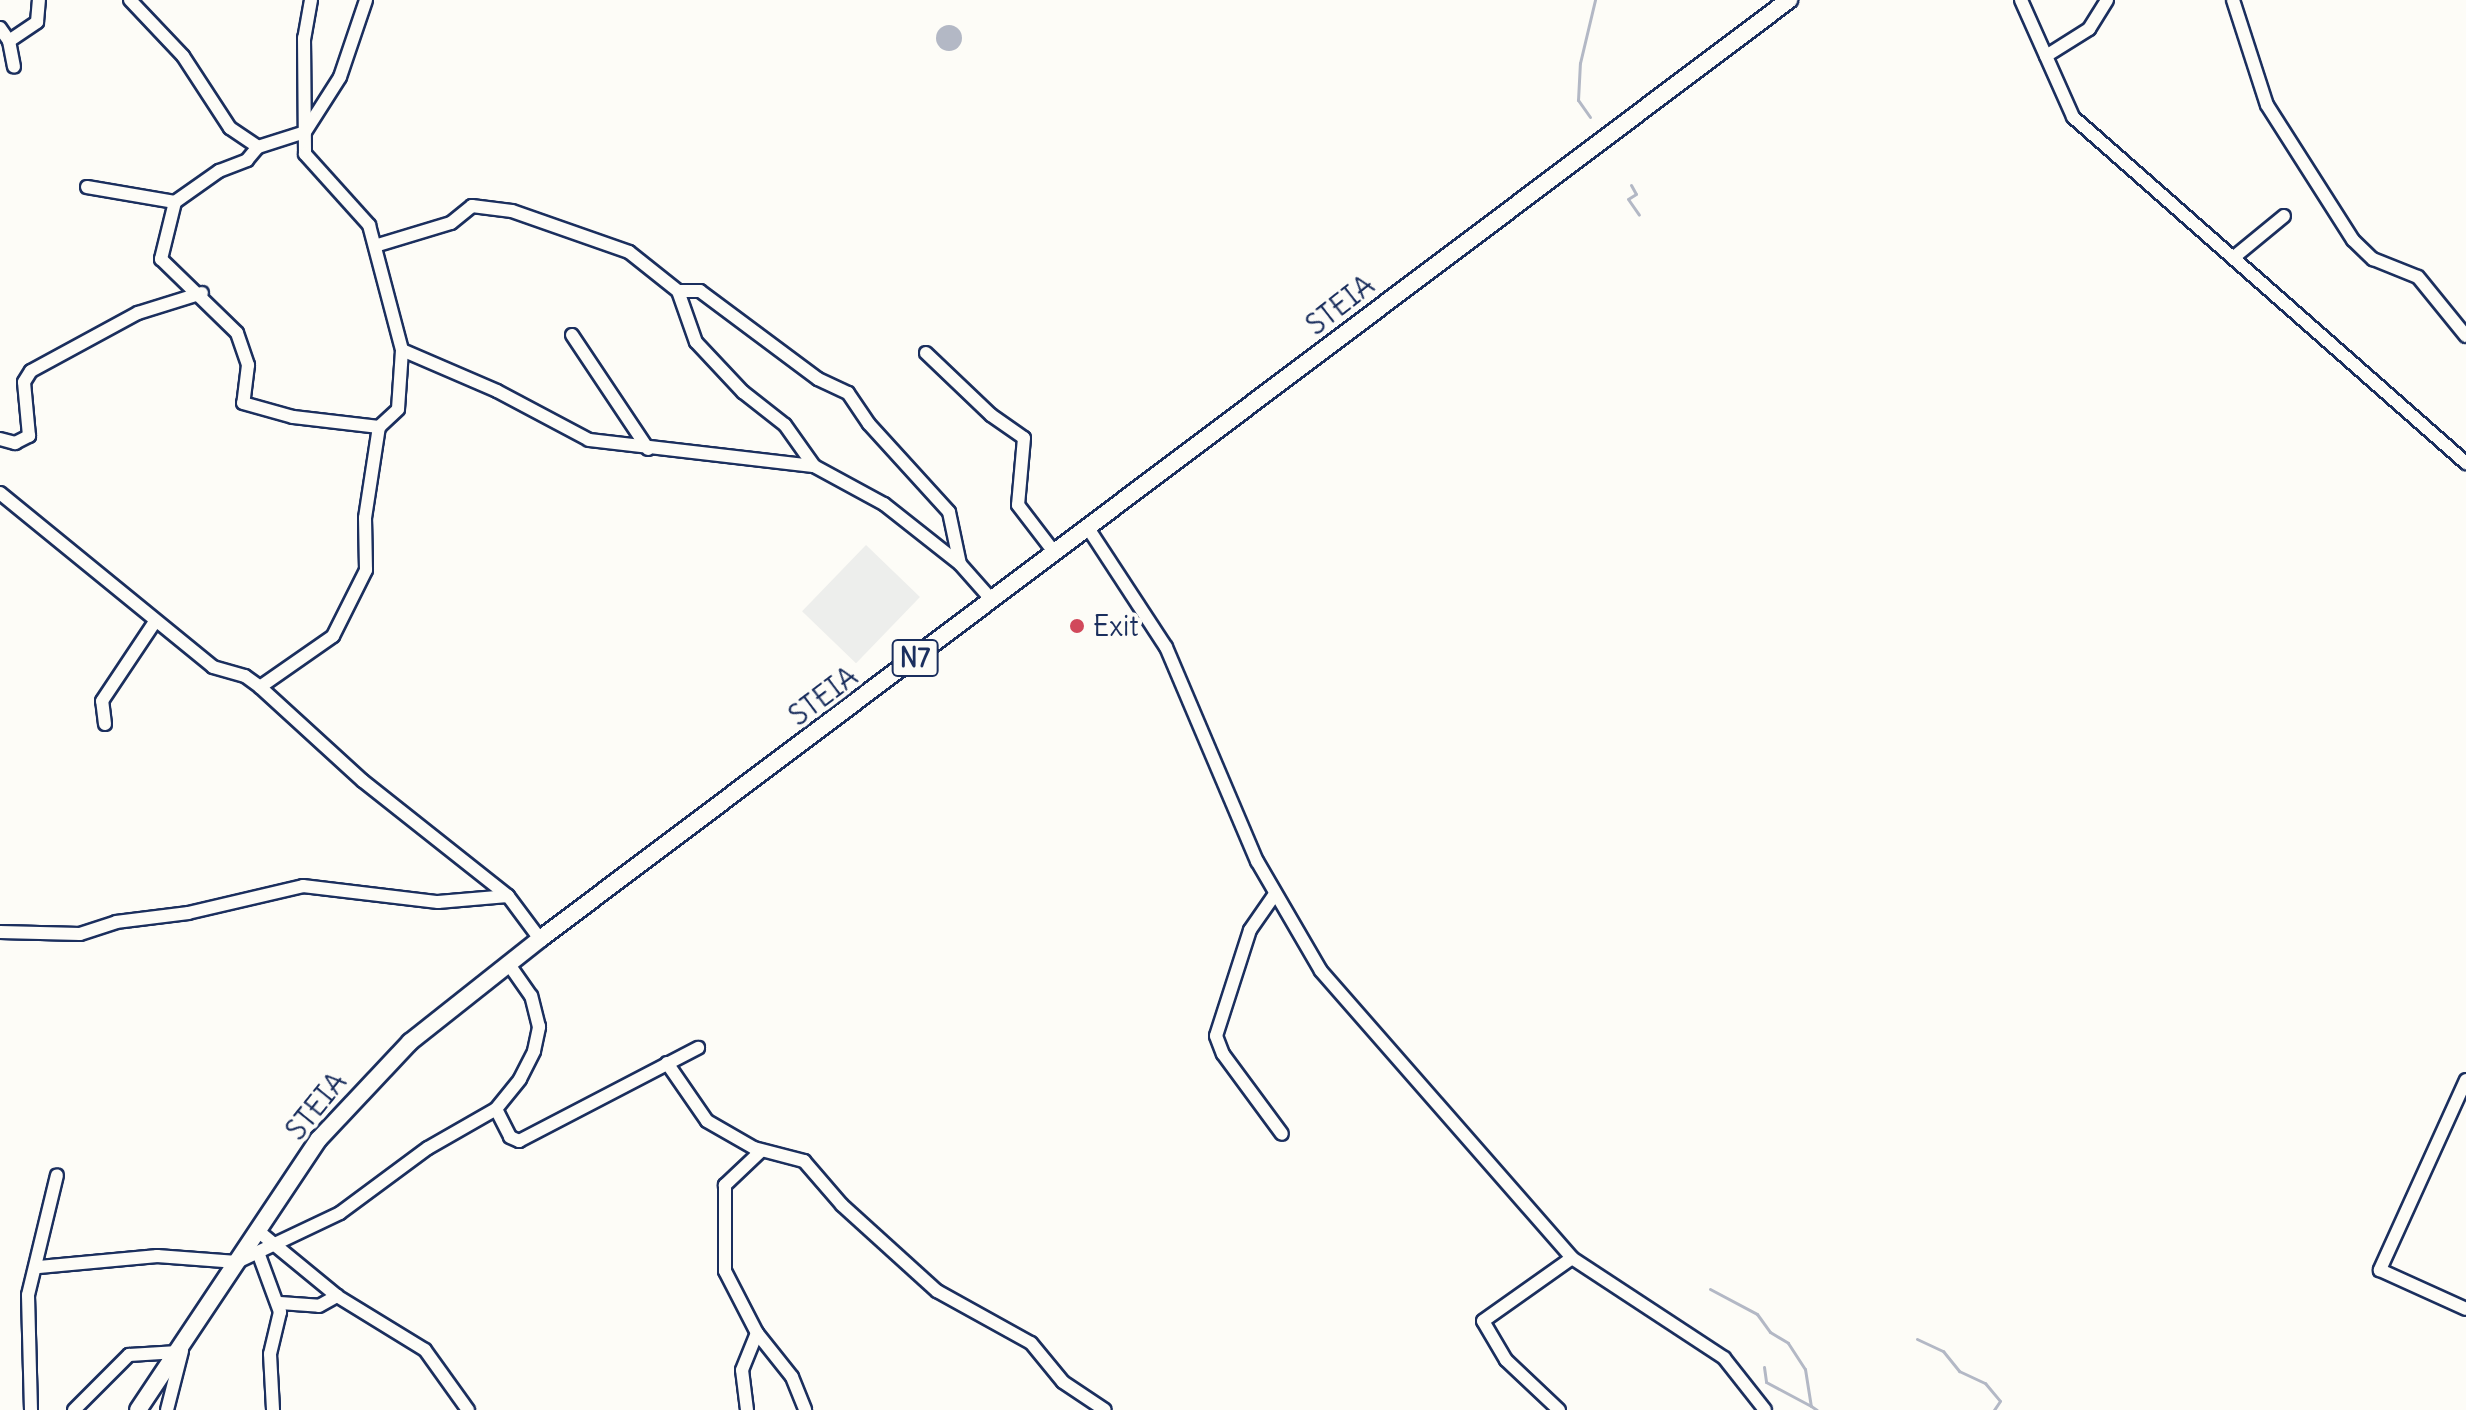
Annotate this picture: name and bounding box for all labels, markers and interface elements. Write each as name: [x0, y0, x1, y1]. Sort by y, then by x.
street label: STEIA: [1299, 268, 1381, 342]
place label: Exit: [1093, 609, 1139, 643]
marker: Exit: [1068, 617, 1086, 635]
road number: N7: [891, 636, 939, 680]
street label: STEIA: [782, 659, 864, 733]
street label: STEIA: [279, 1066, 353, 1146]

